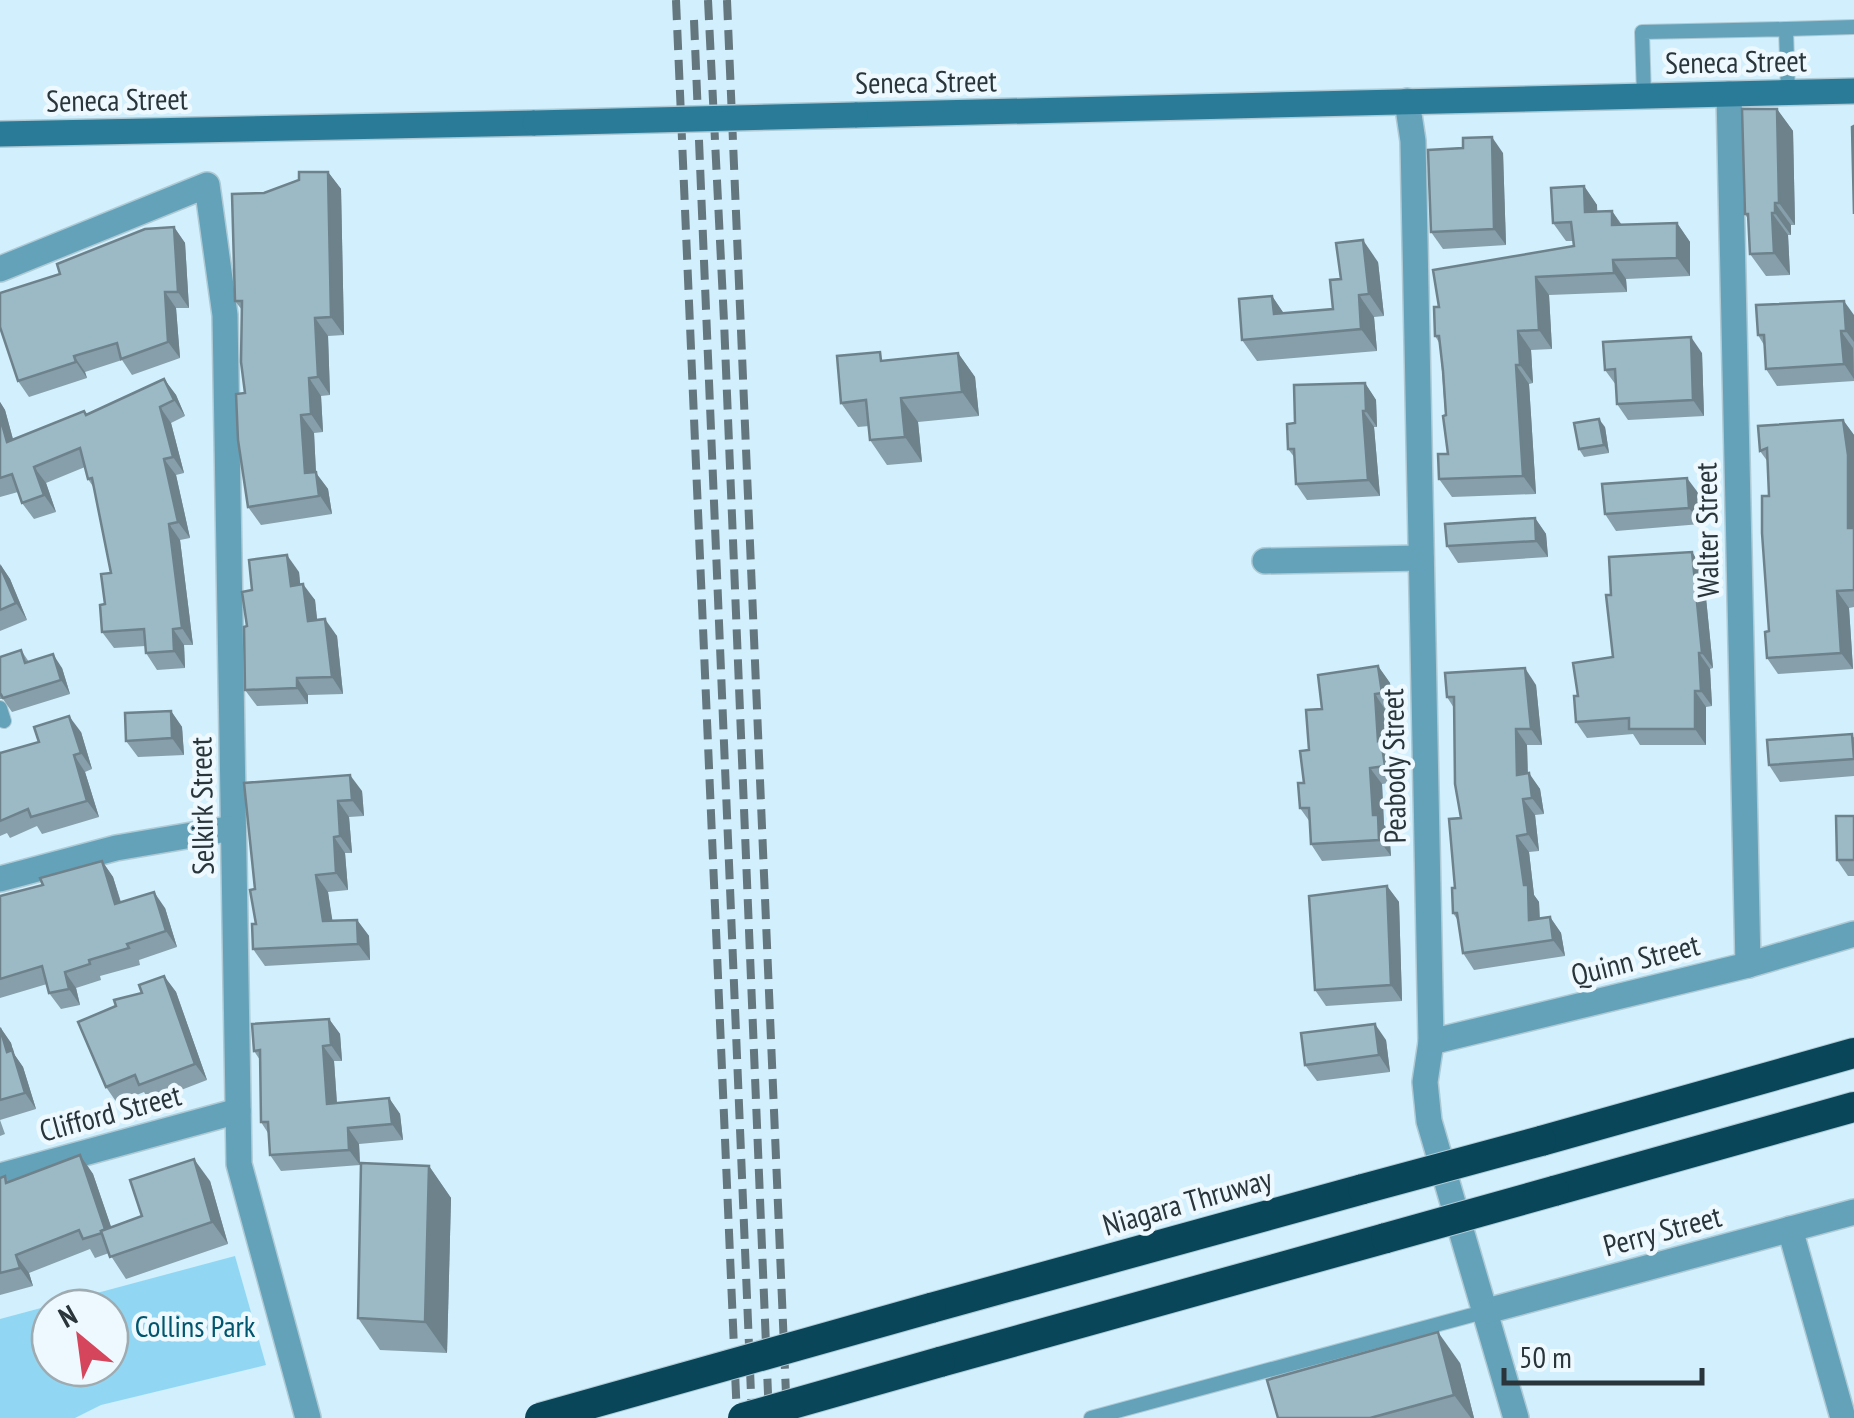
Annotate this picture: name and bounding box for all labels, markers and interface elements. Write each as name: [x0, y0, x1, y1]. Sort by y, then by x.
street label: Seneca Street: [1665, 40, 1808, 82]
street label: Seneca Street: [855, 60, 998, 102]
street label: Seneca Street: [46, 78, 189, 120]
street label: Walter Street: [1685, 461, 1727, 598]
street label: Peabody Street: [1372, 687, 1414, 844]
street label: Selkirk Street: [180, 736, 222, 875]
street label: Quinn Street: [1567, 924, 1704, 994]
street label: Clifford Street: [35, 1074, 186, 1150]
street label: Niagara Thruway: [1098, 1158, 1277, 1244]
street label: Perry Street: [1599, 1195, 1726, 1264]
north arrow: [30, 1288, 130, 1388]
text: N: [52, 1296, 83, 1336]
park label: Collins Park: [135, 1306, 256, 1345]
scale bar: [1504, 1323, 1702, 1385]
text: 50 m: [1519, 1337, 1572, 1376]

